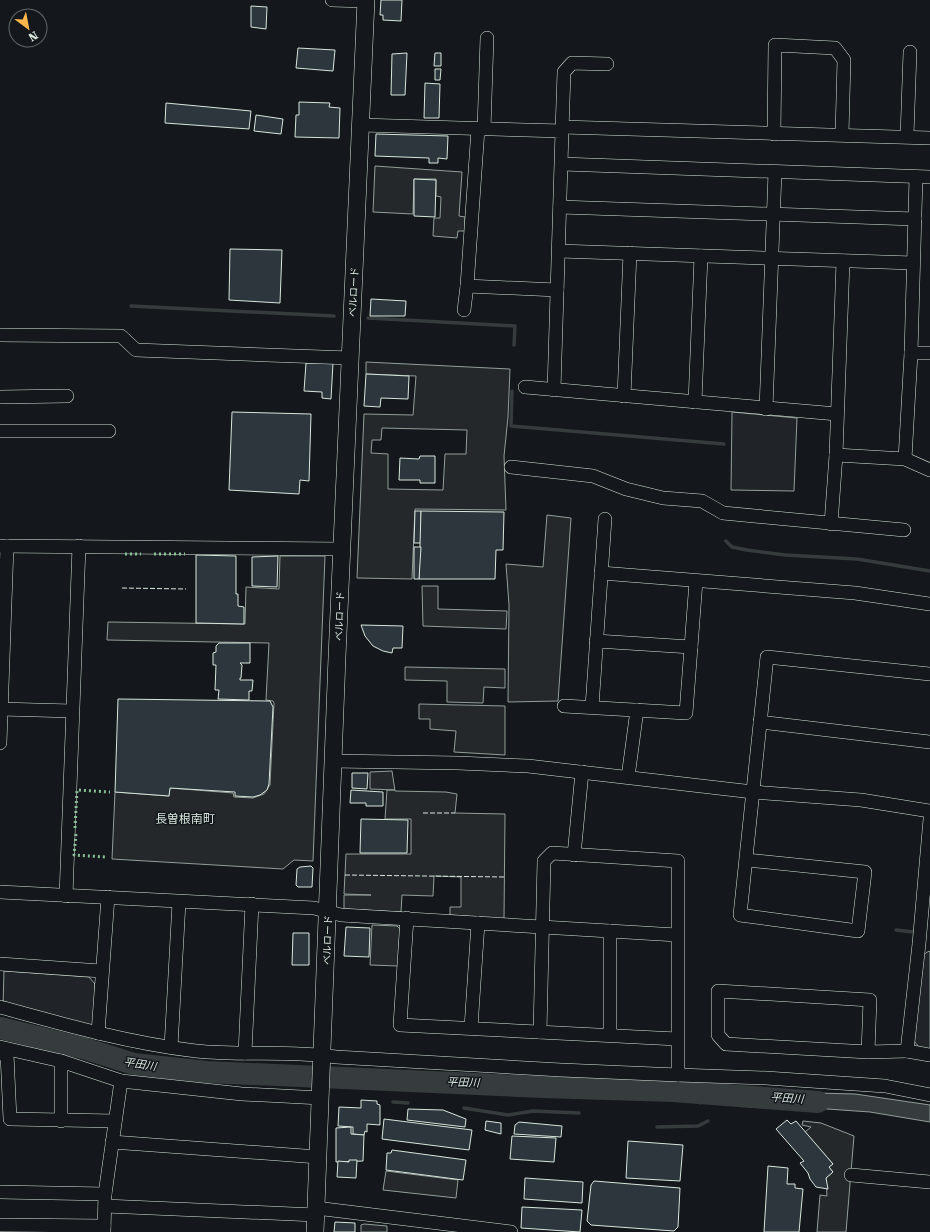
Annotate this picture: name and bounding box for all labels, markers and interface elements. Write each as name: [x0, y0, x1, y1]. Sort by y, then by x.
north arrow: [8, 8, 48, 48]
text: N: [26, 28, 40, 44]
street label: ベルロード: [347, 267, 360, 317]
street label: ベルロード: [333, 591, 346, 641]
district label: 長曽根南町: [155, 812, 215, 826]
street label: ベルロード: [321, 915, 334, 965]
water label: 平田川: [123, 1055, 158, 1074]
water label: 平田川: [446, 1075, 481, 1090]
water label: 平田川: [770, 1091, 805, 1106]

